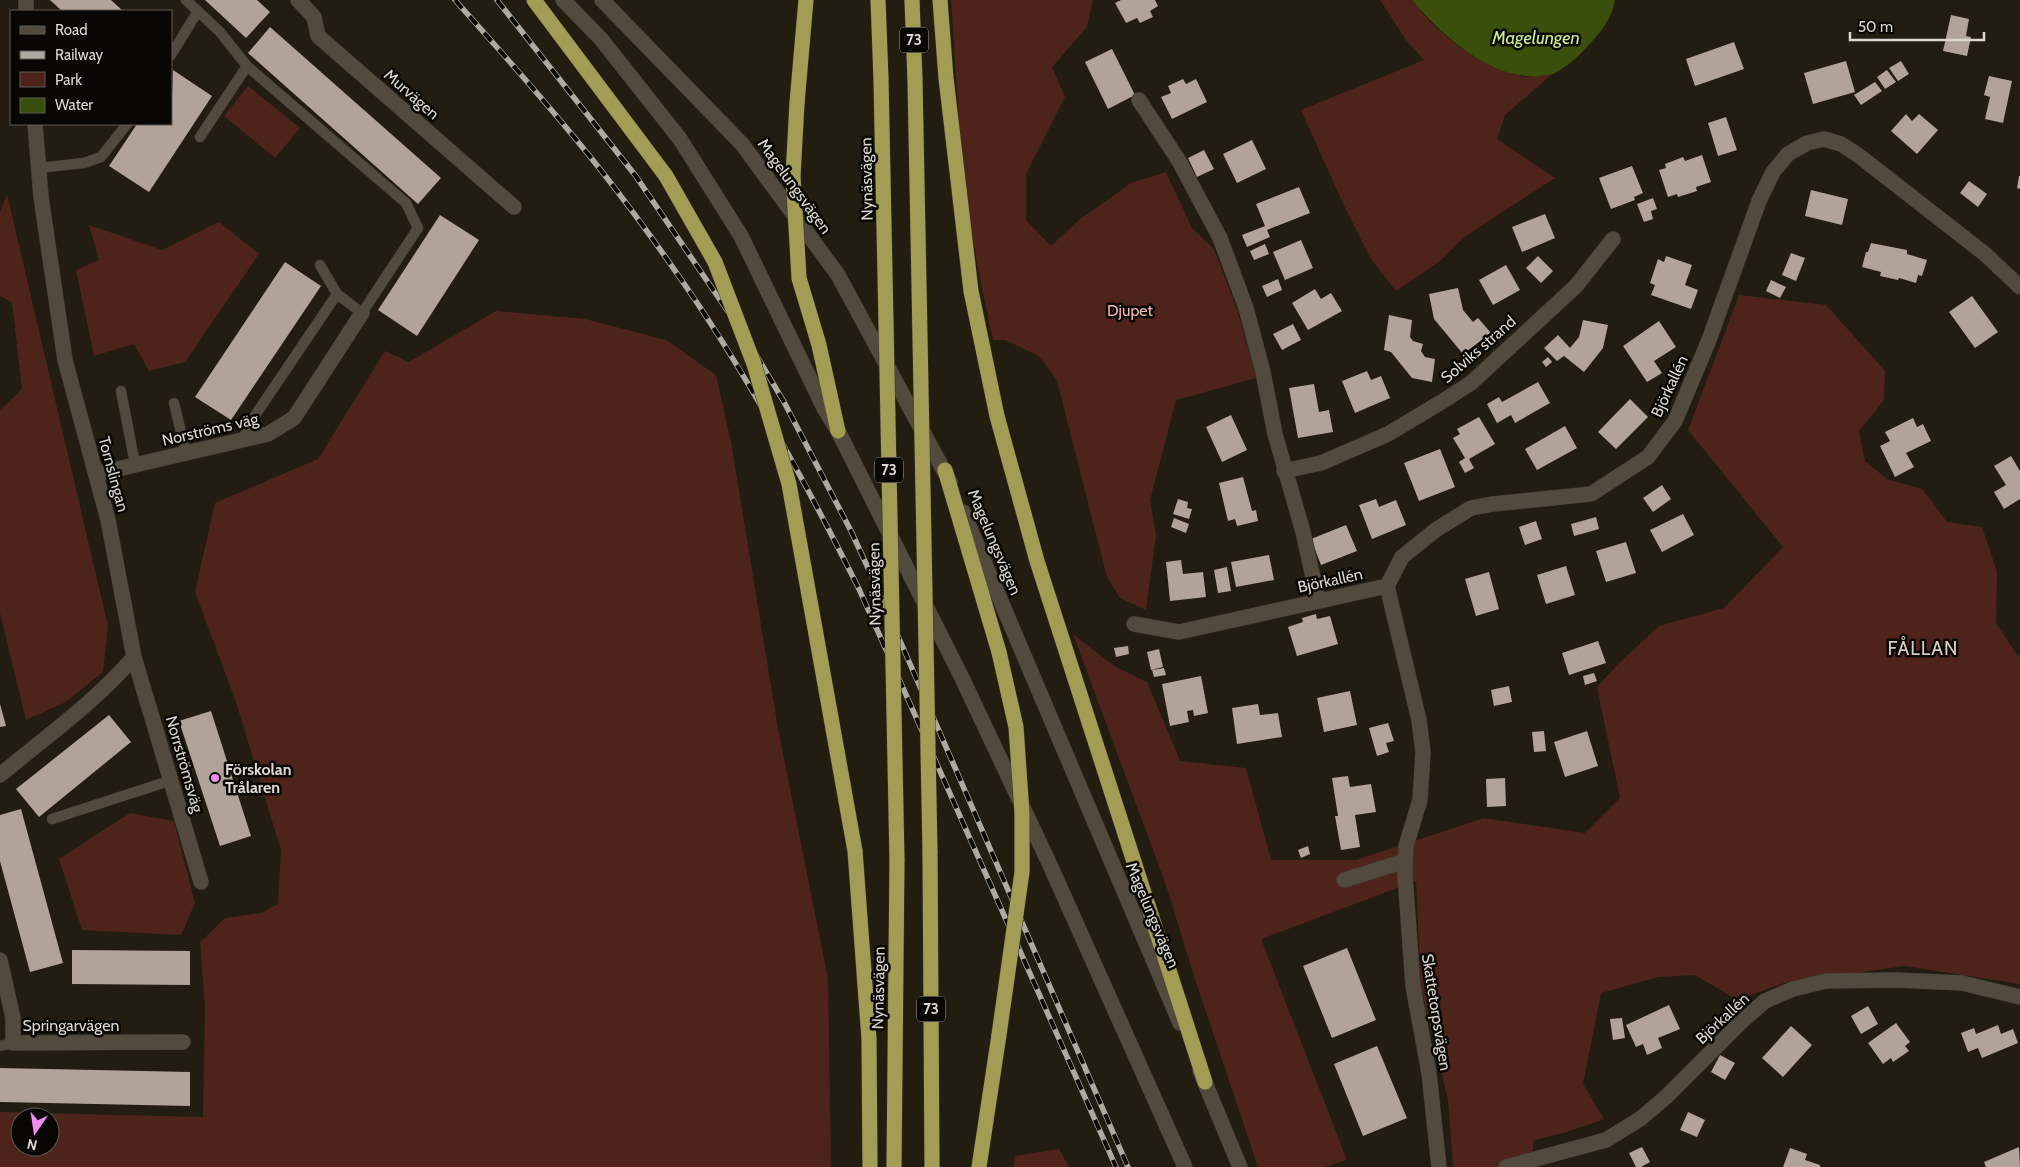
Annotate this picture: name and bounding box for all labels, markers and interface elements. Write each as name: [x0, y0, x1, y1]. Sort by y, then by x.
legend: [10, 10, 172, 125]
scale bar: [1850, 10, 1984, 42]
text: 50 m: [1858, 18, 1893, 36]
text: Road: [55, 21, 88, 39]
water label: Magelungen: [1491, 27, 1580, 49]
road number: 73: [900, 28, 928, 52]
text: Railway: [55, 46, 104, 64]
street label: Murvägen: [380, 65, 443, 123]
text: Park: [55, 71, 82, 89]
text: Water: [55, 96, 93, 114]
street label: Magelungsvägen: [754, 135, 836, 238]
street label: Nynäsvägen: [856, 137, 877, 221]
park label: Djupet: [1107, 301, 1154, 320]
street label: Solviks strand: [1437, 312, 1520, 387]
street label: Björkallén: [1647, 352, 1692, 420]
street label: Norströms väg: [160, 409, 261, 450]
street label: Tornslingan: [94, 434, 133, 514]
road number: 73: [875, 458, 903, 482]
street label: Magelungsvägen: [964, 486, 1025, 598]
street label: Nynäsvägen: [864, 542, 885, 626]
street label: Björkallén: [1296, 564, 1364, 597]
district label: FÅLLAN: [1888, 636, 1958, 660]
street label: Norrströmsväg: [162, 714, 208, 816]
place label: Förskolan Trålaren: [225, 760, 292, 797]
marker: Förskolan Trålaren: [209, 772, 221, 784]
street label: Magelungsvägen: [1122, 859, 1183, 971]
street label: Nynäsvägen: [868, 946, 889, 1030]
street label: Skattetorpsvägen: [1418, 952, 1455, 1072]
street label: Björkallén: [1692, 989, 1753, 1048]
road number: 73: [917, 996, 945, 1022]
street label: Springarvägen: [23, 1016, 119, 1035]
north arrow: [10, 1107, 60, 1157]
text: N: [25, 1135, 39, 1155]

